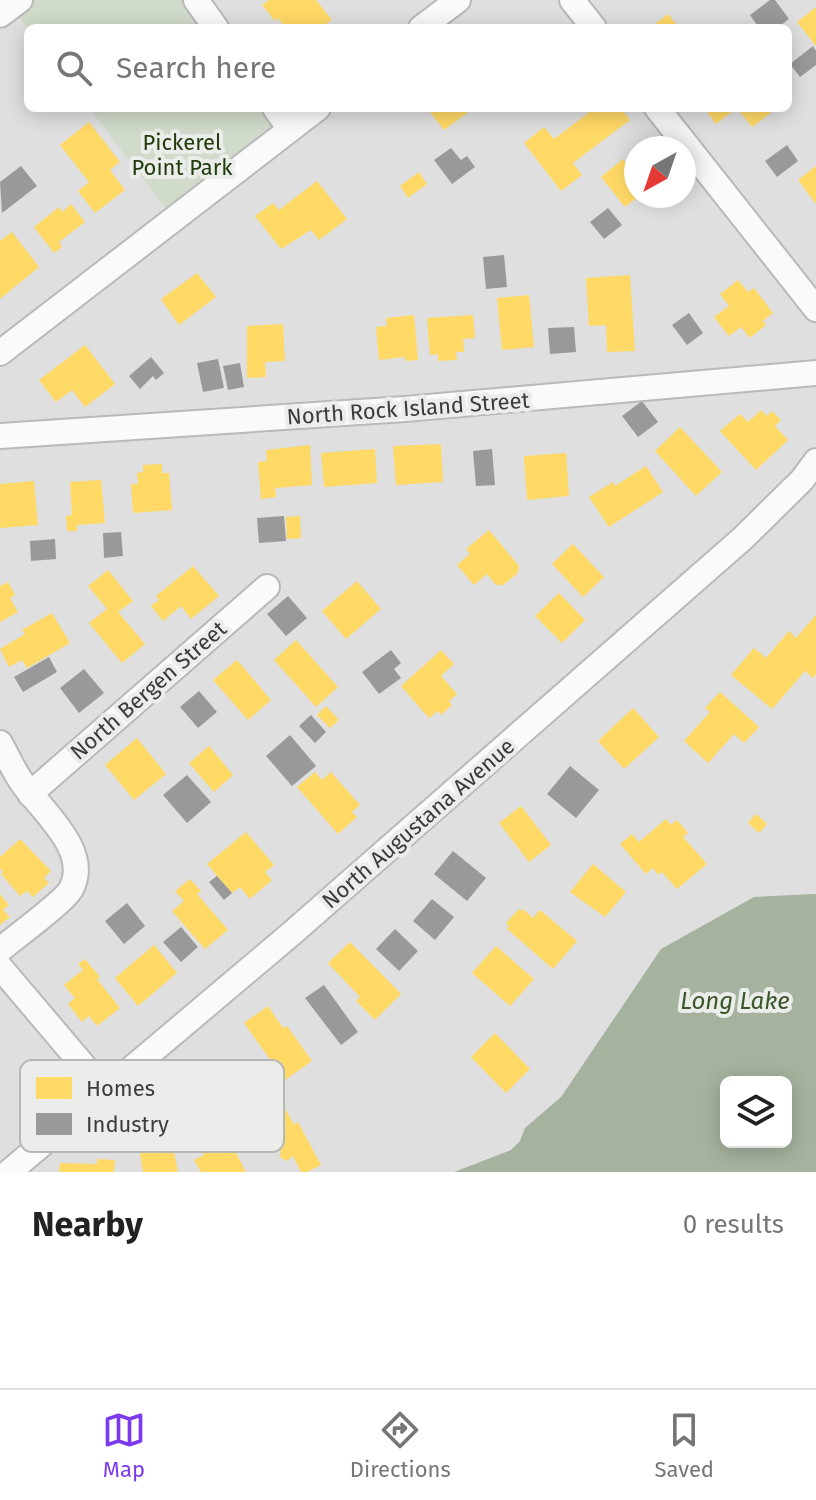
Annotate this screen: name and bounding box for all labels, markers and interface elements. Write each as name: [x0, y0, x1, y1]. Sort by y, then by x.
search box: [24, 24, 792, 112]
icon: search: [52, 46, 96, 90]
text: Search here: [116, 50, 276, 86]
park label: Pickerel Point Park: [131, 129, 233, 181]
north arrow: [624, 136, 696, 208]
street label: North Rock Island Street: [286, 387, 530, 430]
street label: North Bergen Street: [65, 615, 232, 766]
street label: North Augustana Avenue: [317, 732, 520, 914]
water label: Long Lake: [680, 987, 790, 1015]
legend: [20, 1060, 284, 1152]
text: Homes: [86, 1075, 155, 1102]
map controls: [720, 1076, 792, 1148]
button: layers: [720, 1076, 792, 1148]
text: Industry: [86, 1111, 169, 1138]
text: Nearby: [32, 1204, 143, 1245]
text: 0 results: [683, 1209, 784, 1240]
tab: Map: [102, 1408, 146, 1483]
tab: Directions: [350, 1408, 451, 1483]
tab: Saved: [655, 1408, 714, 1483]

